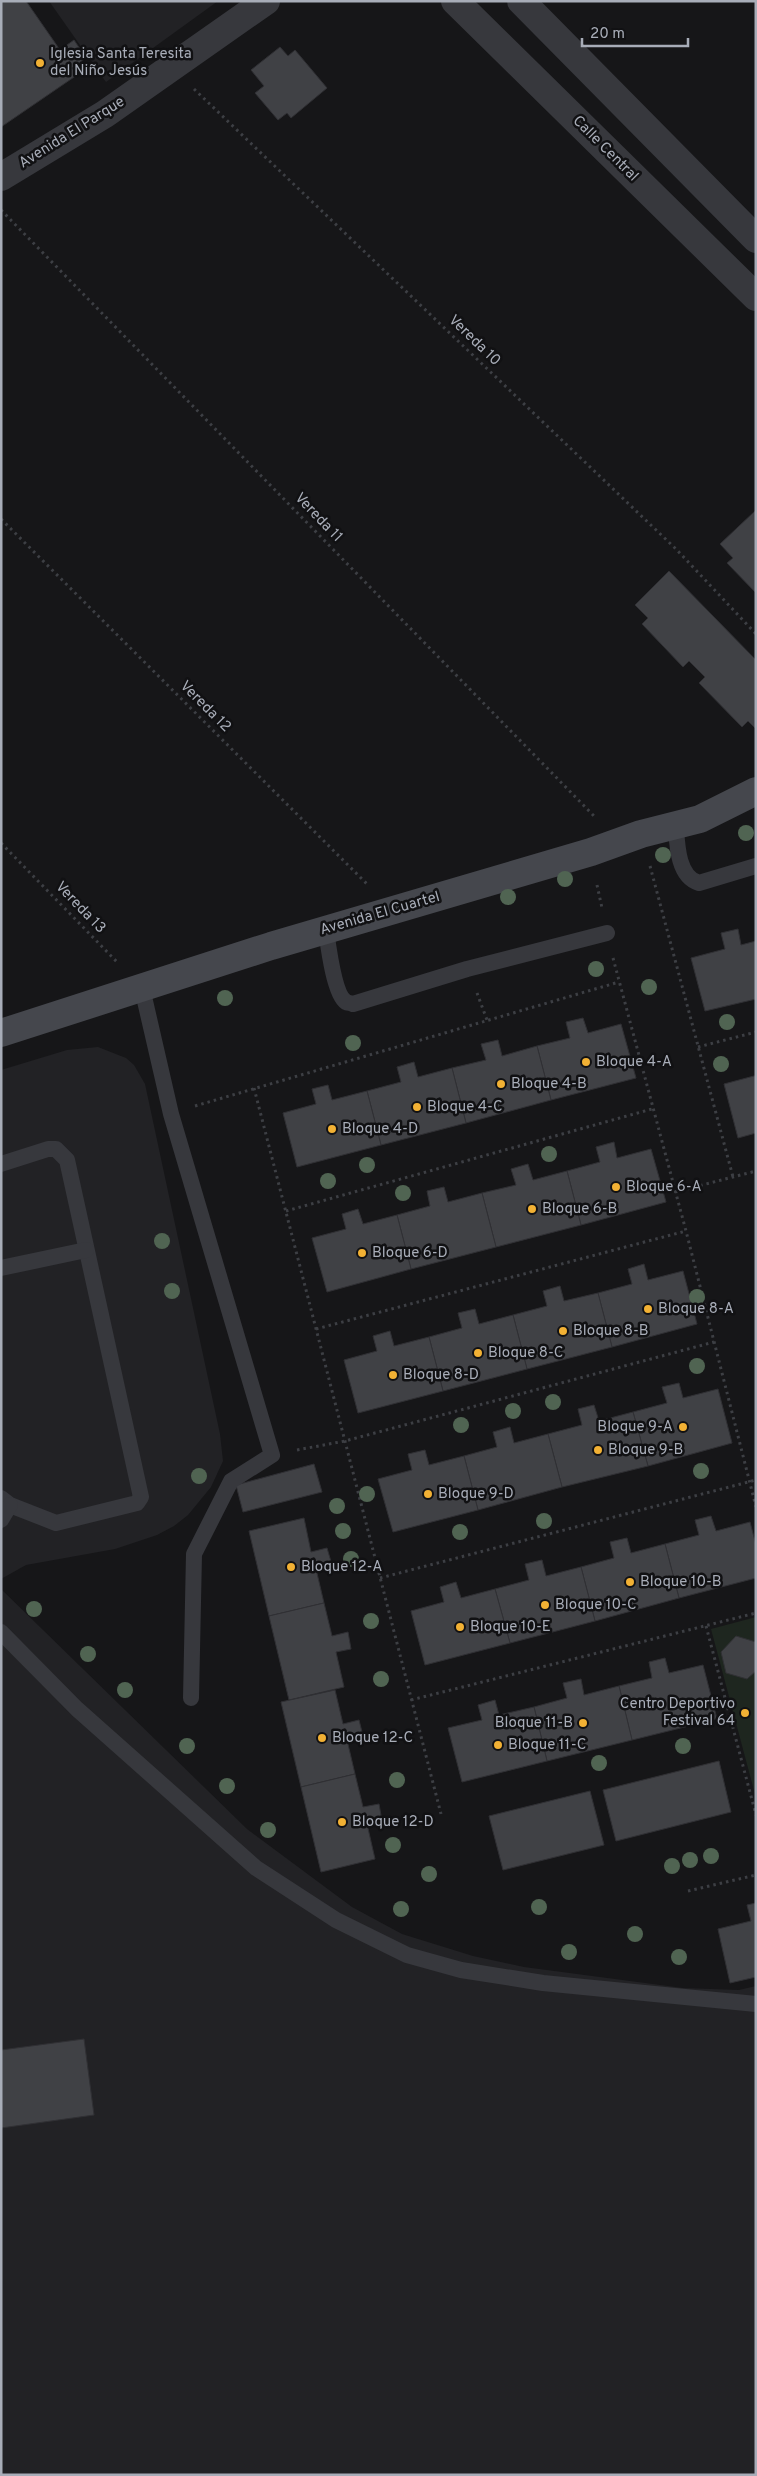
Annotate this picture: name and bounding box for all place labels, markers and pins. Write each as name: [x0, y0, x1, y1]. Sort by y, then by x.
place label: Iglesia Santa Teresita del Niño Jesús: [50, 45, 192, 81]
marker: Iglesia Santa Teresita del Niño Jesús: [34, 57, 46, 69]
place label: Bloque 4-A: [596, 1053, 672, 1072]
marker: Bloque 4-A: [580, 1056, 592, 1068]
place label: Bloque 4-B: [511, 1075, 587, 1094]
marker: Bloque 4-B: [495, 1078, 507, 1090]
place label: Bloque 4-C: [427, 1098, 503, 1117]
marker: Bloque 4-C: [411, 1101, 423, 1113]
place label: Bloque 4-D: [342, 1120, 418, 1139]
marker: Bloque 4-D: [326, 1123, 338, 1135]
place label: Bloque 6-A: [626, 1178, 702, 1197]
marker: Bloque 6-A: [610, 1181, 622, 1193]
place label: Bloque 6-B: [542, 1200, 617, 1219]
marker: Bloque 6-B: [526, 1203, 538, 1215]
place label: Bloque 6-D: [372, 1244, 448, 1263]
marker: Bloque 6-D: [356, 1247, 368, 1259]
place label: Bloque 8-A: [658, 1300, 734, 1319]
marker: Bloque 8-A: [642, 1303, 654, 1315]
place label: Bloque 8-B: [573, 1322, 649, 1341]
marker: Bloque 8-B: [557, 1325, 569, 1337]
place label: Bloque 8-C: [488, 1344, 564, 1363]
marker: Bloque 8-C: [472, 1347, 484, 1359]
place label: Bloque 8-D: [403, 1366, 479, 1385]
marker: Bloque 8-D: [387, 1369, 399, 1381]
place label: Bloque 9-A: [597, 1418, 673, 1437]
marker: Bloque 9-A: [677, 1421, 689, 1433]
place label: Bloque 9-B: [608, 1441, 683, 1460]
marker: Bloque 9-B: [592, 1444, 604, 1456]
place label: Bloque 9-D: [438, 1485, 514, 1504]
marker: Bloque 9-D: [422, 1488, 434, 1500]
place label: Bloque 12-A: [301, 1558, 383, 1577]
marker: Bloque 12-A: [285, 1561, 297, 1573]
place label: Bloque 10-B: [640, 1573, 722, 1592]
marker: Bloque 10-B: [624, 1576, 636, 1588]
place label: Bloque 10-C: [555, 1596, 637, 1615]
marker: Bloque 10-C: [539, 1599, 551, 1611]
place label: Bloque 10-E: [470, 1618, 551, 1637]
marker: Bloque 10-E: [454, 1621, 466, 1633]
place label: Centro Deportivo Festival 64: [620, 1695, 735, 1731]
marker: Centro Deportivo Festival 64: [739, 1707, 751, 1719]
place label: Bloque 11-B: [495, 1714, 573, 1733]
marker: Bloque 11-B: [577, 1717, 589, 1729]
place label: Bloque 12-C: [332, 1729, 413, 1748]
marker: Bloque 12-C: [316, 1732, 328, 1744]
place label: Bloque 11-C: [508, 1736, 586, 1755]
marker: Bloque 11-C: [492, 1739, 504, 1751]
place label: Bloque 12-D: [352, 1813, 434, 1832]
marker: Bloque 12-D: [336, 1816, 348, 1828]

